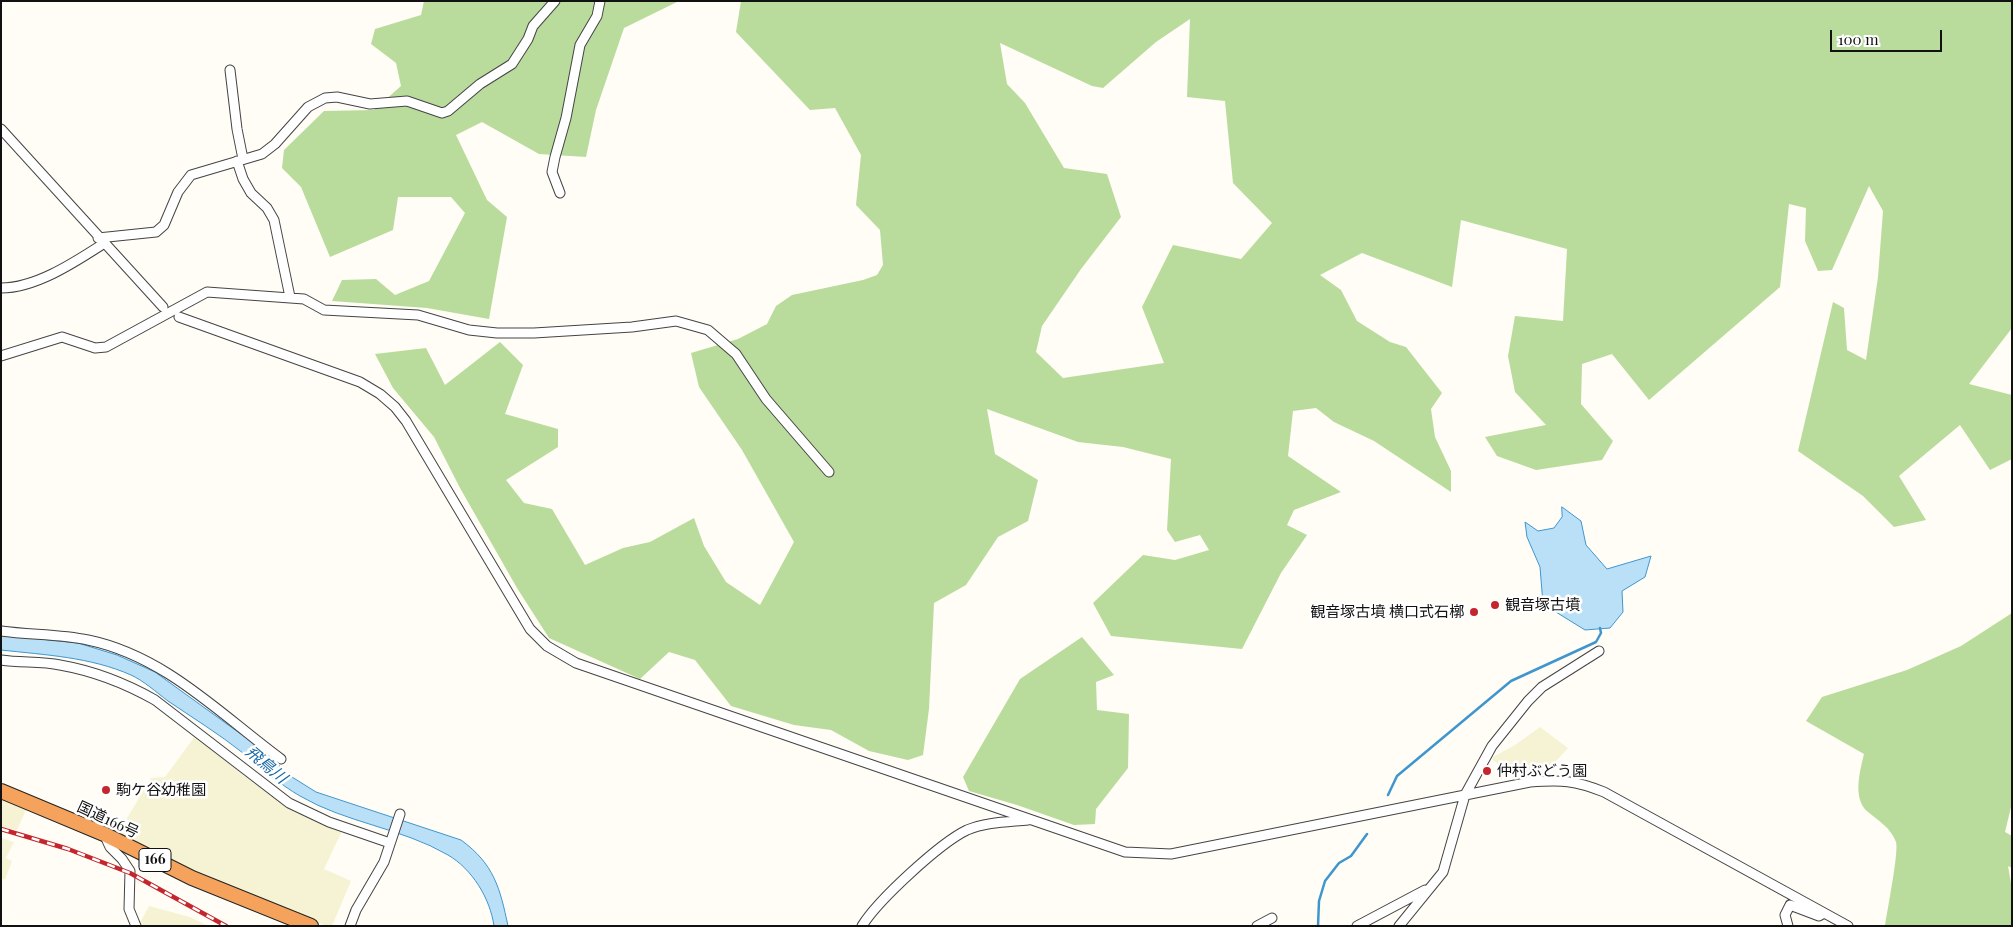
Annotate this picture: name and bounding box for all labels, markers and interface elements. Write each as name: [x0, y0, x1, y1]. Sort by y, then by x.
scale bar: [1833, 20, 1946, 52]
text: 100 m: [1838, 29, 1879, 49]
place label: 観音塚古墳: [1505, 596, 1580, 614]
marker: 観音塚古墳: [1489, 599, 1501, 611]
place label: 観音塚古墳 横口式石槨: [1310, 603, 1464, 621]
marker: 観音塚古墳 横口式石槨: [1468, 606, 1480, 618]
water label: 飛鳥川: [241, 742, 291, 788]
place label: 仲村ぶどう園: [1497, 762, 1587, 780]
marker: 仲村ぶどう園: [1481, 765, 1493, 777]
place label: 駒ケ谷幼稚園: [116, 781, 206, 799]
marker: 駒ケ谷幼稚園: [100, 784, 112, 796]
street label: 国道166号: [74, 798, 142, 842]
road number: 166: [139, 848, 171, 872]

